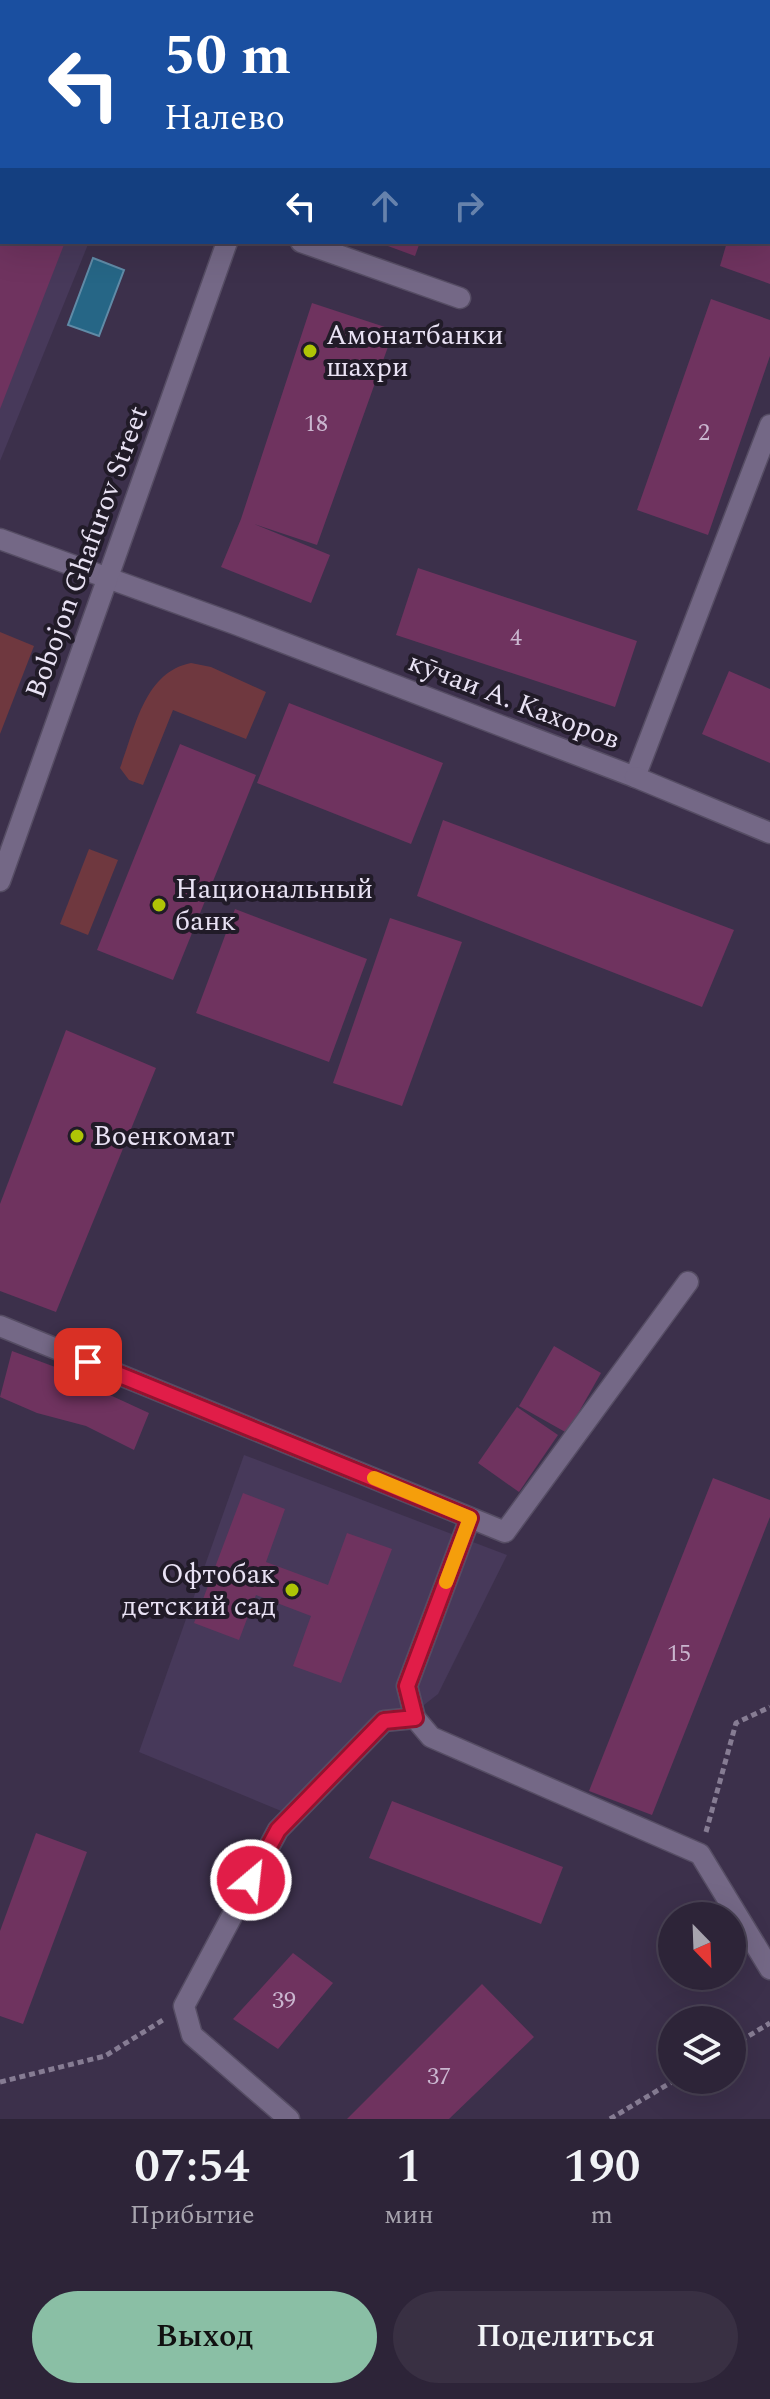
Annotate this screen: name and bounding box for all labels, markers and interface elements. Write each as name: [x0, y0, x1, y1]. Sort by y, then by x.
text: 50 m: [164, 14, 291, 99]
icon: left: [32, 32, 136, 136]
text: Налево: [164, 91, 285, 146]
icon: left: [279, 184, 323, 228]
icon: ahead: [363, 184, 407, 228]
icon: right: [447, 184, 491, 228]
place label: Амонатбанки шахри: [326, 314, 504, 389]
marker: Амонатбанки шахри: [301, 342, 319, 360]
street label: Bobojon Ghafurov Street: [14, 400, 160, 704]
house number: 18: [304, 406, 328, 442]
house number: 2: [698, 415, 710, 451]
house number: 4: [510, 620, 522, 656]
street label: кӯчаи А. Кахоров: [402, 641, 626, 761]
place label: Национальный банк: [175, 868, 373, 943]
marker: Национальный банк: [150, 896, 168, 914]
place label: Военкомат: [93, 1115, 235, 1158]
marker: Военкомат: [68, 1127, 86, 1145]
pin: [54, 1328, 122, 1396]
icon: arrive: [66, 1340, 110, 1384]
place label: Офтобак детский сад: [122, 1553, 276, 1628]
marker: Офтобак детский сад: [283, 1581, 301, 1599]
house number: 15: [667, 1636, 691, 1672]
position arrow: [209, 1838, 293, 1922]
north arrow: [658, 1902, 746, 1990]
map controls: [658, 1902, 746, 2094]
house number: 39: [272, 1983, 296, 2019]
button: layers: [658, 2006, 746, 2094]
house number: 37: [427, 2059, 451, 2095]
text: 07:54: [134, 2130, 250, 2203]
text: 1: [396, 2130, 422, 2203]
text: 190: [563, 2130, 640, 2203]
text: Прибытие: [130, 2195, 255, 2235]
text: мин: [384, 2195, 434, 2235]
text: m: [591, 2195, 613, 2235]
button: Выход: [32, 2291, 377, 2383]
button: Поделиться: [393, 2291, 738, 2383]

